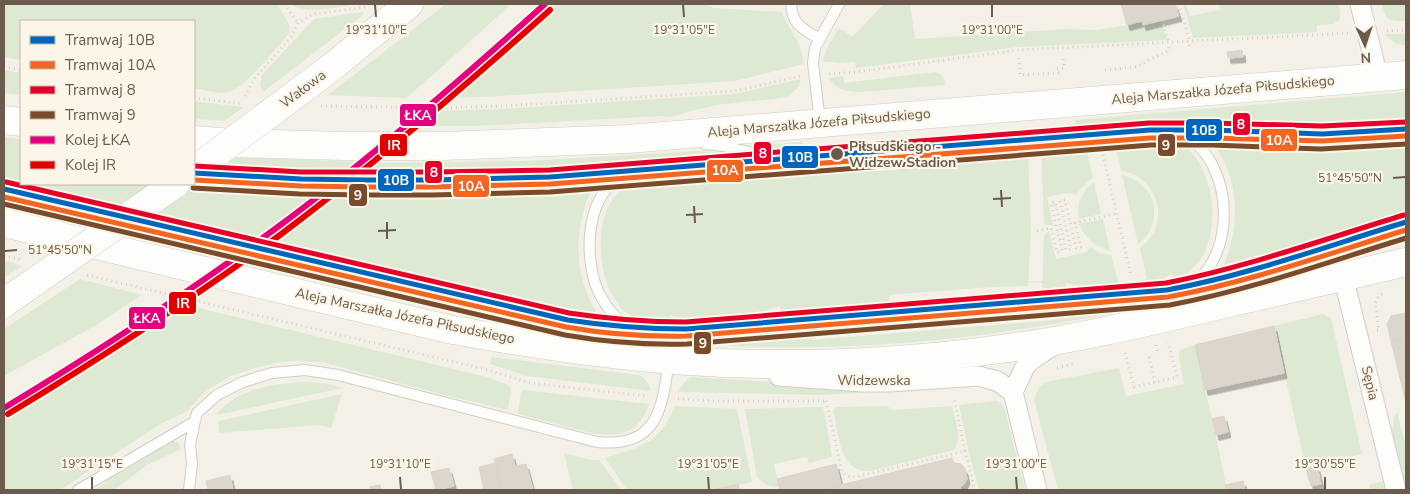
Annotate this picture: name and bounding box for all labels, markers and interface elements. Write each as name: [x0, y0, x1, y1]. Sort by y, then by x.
legend: [20, 20, 195, 185]
north arrow: [1340, 20, 1390, 70]
text: 19°31'10"E: [345, 22, 407, 38]
text: 19°31'05"E: [653, 22, 715, 38]
text: 19°31'00"E: [961, 22, 1023, 38]
text: Tramwaj 10B: [65, 30, 155, 50]
text: N: [1360, 48, 1371, 67]
text: Tramwaj 10A: [65, 55, 156, 75]
street label: Wałowa: [276, 66, 330, 112]
street label: Aleja Marszałka Józefa Piłsudskiego: [1111, 71, 1336, 109]
text: Tramwaj 8: [65, 80, 136, 100]
line badge: ŁKA: [399, 103, 437, 127]
street label: Aleja Marszałka Józefa Piłsudskiego: [707, 104, 932, 142]
text: Tramwaj 9: [65, 105, 136, 125]
text: ŁKA: [403, 106, 432, 125]
line badge: 8: [1232, 112, 1251, 136]
text: 8: [1237, 115, 1245, 134]
line badge: 10B: [1185, 118, 1223, 142]
text: 10B: [1191, 121, 1217, 140]
line badge: 10A: [1260, 128, 1298, 152]
text: Kolej ŁKA: [65, 130, 130, 150]
text: 10A: [1265, 131, 1293, 150]
line badge: IR: [379, 133, 408, 157]
line badge: 9: [1157, 133, 1176, 157]
text: IR: [387, 136, 401, 155]
text: 9: [1162, 136, 1170, 155]
place label: Piłsudskiego - Widzew Stadion: [849, 137, 956, 172]
line badge: 8: [753, 141, 772, 165]
text: 8: [759, 144, 767, 163]
line badge: 10B: [781, 145, 819, 169]
marker: Piłsudskiego - Widzew Stadion: [829, 146, 845, 162]
text: 10B: [787, 148, 813, 167]
text: Kolej IR: [65, 155, 116, 175]
line badge: 10A: [706, 159, 744, 183]
line badge: 8: [424, 160, 443, 184]
text: 10A: [711, 161, 739, 180]
text: 8: [430, 163, 438, 182]
line badge: 10B: [377, 168, 415, 192]
text: 51°45'50"N: [1318, 170, 1382, 186]
text: 10B: [383, 171, 409, 190]
line badge: 10A: [452, 174, 490, 198]
text: 10A: [457, 177, 485, 196]
line badge: 9: [348, 183, 368, 207]
text: 9: [354, 186, 362, 205]
text: 51°45'50"N: [28, 242, 92, 258]
street label: Aleja Marszałka Józefa Piłsudskiego: [293, 283, 517, 349]
line badge: IR: [168, 291, 197, 315]
text: IR: [176, 294, 190, 313]
line badge: ŁKA: [128, 306, 166, 330]
text: ŁKA: [132, 309, 161, 328]
line badge: 9: [693, 331, 712, 355]
text: 9: [699, 334, 707, 353]
street label: Sępia: [1357, 364, 1383, 402]
street label: Widzewska: [837, 371, 911, 390]
text: 19°31'15"E: [61, 456, 123, 472]
text: 19°31'10"E: [369, 456, 431, 472]
text: 19°31'05"E: [677, 456, 739, 472]
text: 19°31'00"E: [985, 456, 1047, 472]
text: 19°30'55"E: [1294, 456, 1356, 472]

